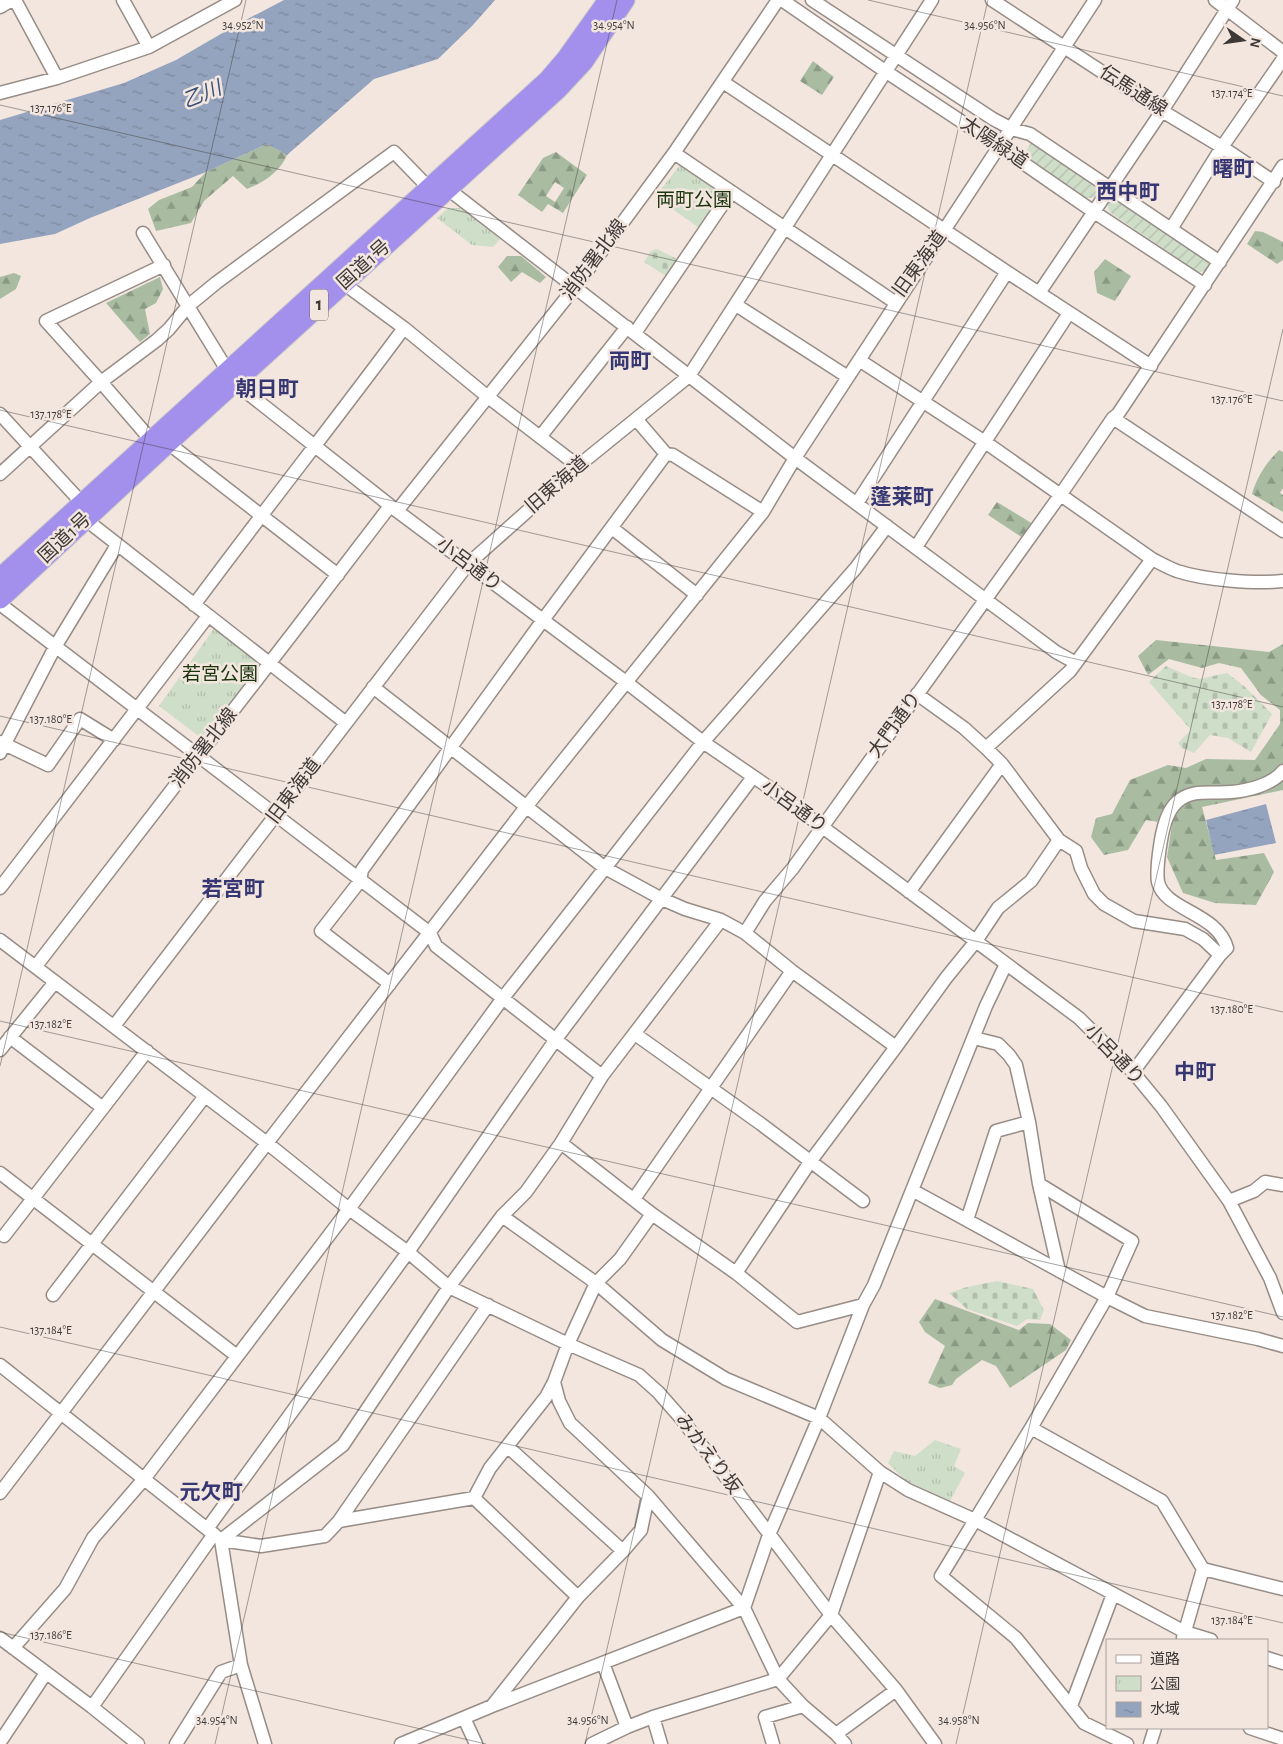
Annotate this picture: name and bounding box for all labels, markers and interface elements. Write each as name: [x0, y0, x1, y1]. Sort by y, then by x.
north arrow: [1218, 15, 1268, 65]
text: 34.952°N: [222, 19, 264, 31]
text: 34.954°N: [593, 19, 635, 31]
text: 34.956°N: [964, 19, 1006, 31]
text: N: [1247, 36, 1263, 49]
street label: 伝馬通線: [1096, 61, 1171, 120]
water label: 乙川: [180, 77, 226, 112]
text: 137.174°E: [1211, 87, 1253, 99]
text: 137.176°E: [31, 102, 72, 114]
street label: 太陽緑道: [957, 113, 1031, 172]
district label: 曙町: [1212, 159, 1254, 180]
district label: 西中町: [1097, 181, 1160, 203]
park label: 両町公園: [656, 190, 732, 210]
street label: 消防署北線: [556, 215, 630, 304]
street label: 旧東海道: [889, 227, 950, 300]
street label: 国道1号: [333, 236, 394, 293]
road number: 1: [310, 290, 328, 320]
district label: 両町: [609, 351, 651, 372]
district label: 朝日町: [236, 378, 299, 400]
text: 137.176°E: [1212, 393, 1253, 405]
text: 137.178°E: [31, 408, 72, 420]
street label: 旧東海道: [521, 452, 592, 517]
district label: 蓬莱町: [871, 486, 934, 508]
street label: 国道1号: [35, 509, 95, 567]
street label: 小呂通り: [433, 534, 506, 595]
park label: 若宮公園: [182, 664, 258, 684]
street label: 大門通り: [864, 688, 925, 761]
text: 137.178°E: [1212, 698, 1253, 710]
street label: 消防署北線: [166, 703, 241, 791]
text: 137.180°E: [30, 713, 72, 725]
street label: 旧東海道: [263, 754, 324, 827]
street label: 小呂通り: [758, 776, 831, 837]
district label: 若宮町: [202, 878, 265, 900]
text: 137.180°E: [1211, 1003, 1253, 1015]
text: 137.182°E: [30, 1018, 72, 1030]
street label: 小呂通り: [1081, 1020, 1148, 1089]
district label: 中町: [1174, 1061, 1216, 1083]
text: 137.182°E: [1211, 1309, 1253, 1321]
text: 137.184°E: [30, 1324, 72, 1336]
street label: みかえり坂: [672, 1410, 745, 1498]
district label: 元欠町: [180, 1480, 243, 1503]
text: 137.184°E: [1211, 1614, 1253, 1626]
text: 137.186°E: [30, 1629, 72, 1641]
legend: [1106, 1639, 1268, 1729]
text: 道路: [1150, 1651, 1180, 1667]
text: 公園: [1150, 1676, 1180, 1692]
text: 水域: [1150, 1701, 1180, 1717]
text: 34.954°N: [196, 1714, 238, 1726]
text: 34.956°N: [567, 1714, 609, 1726]
text: 34.958°N: [938, 1714, 980, 1726]

